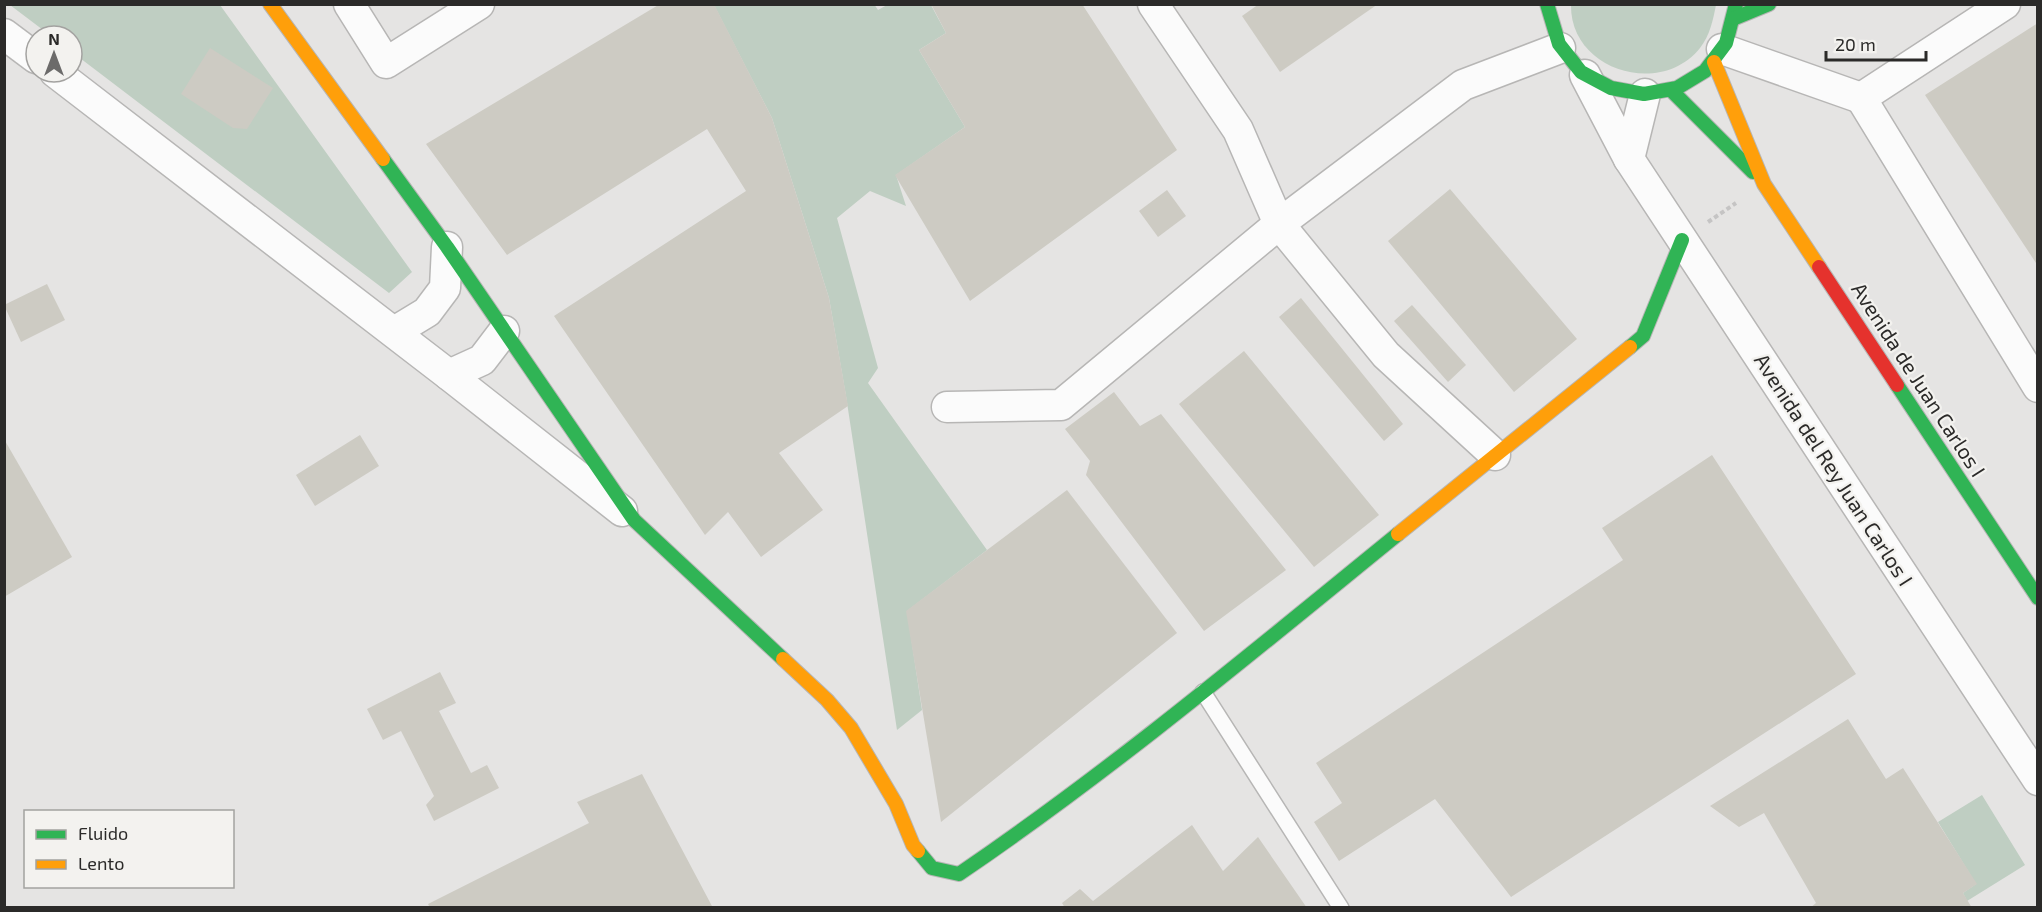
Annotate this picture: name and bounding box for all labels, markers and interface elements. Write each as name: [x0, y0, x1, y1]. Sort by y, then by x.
north arrow: [24, 24, 84, 84]
scale bar: [1826, 24, 1926, 62]
text: N: [48, 29, 60, 48]
text: 20 m: [1835, 33, 1876, 55]
street label: Avenida de Juan Carlos I: [1847, 277, 1991, 481]
street label: Avenida del Rey Juan Carlos I: [1750, 348, 1919, 590]
legend: [24, 810, 234, 888]
text: Fluido: [78, 822, 128, 844]
text: Lento: [78, 852, 124, 874]

